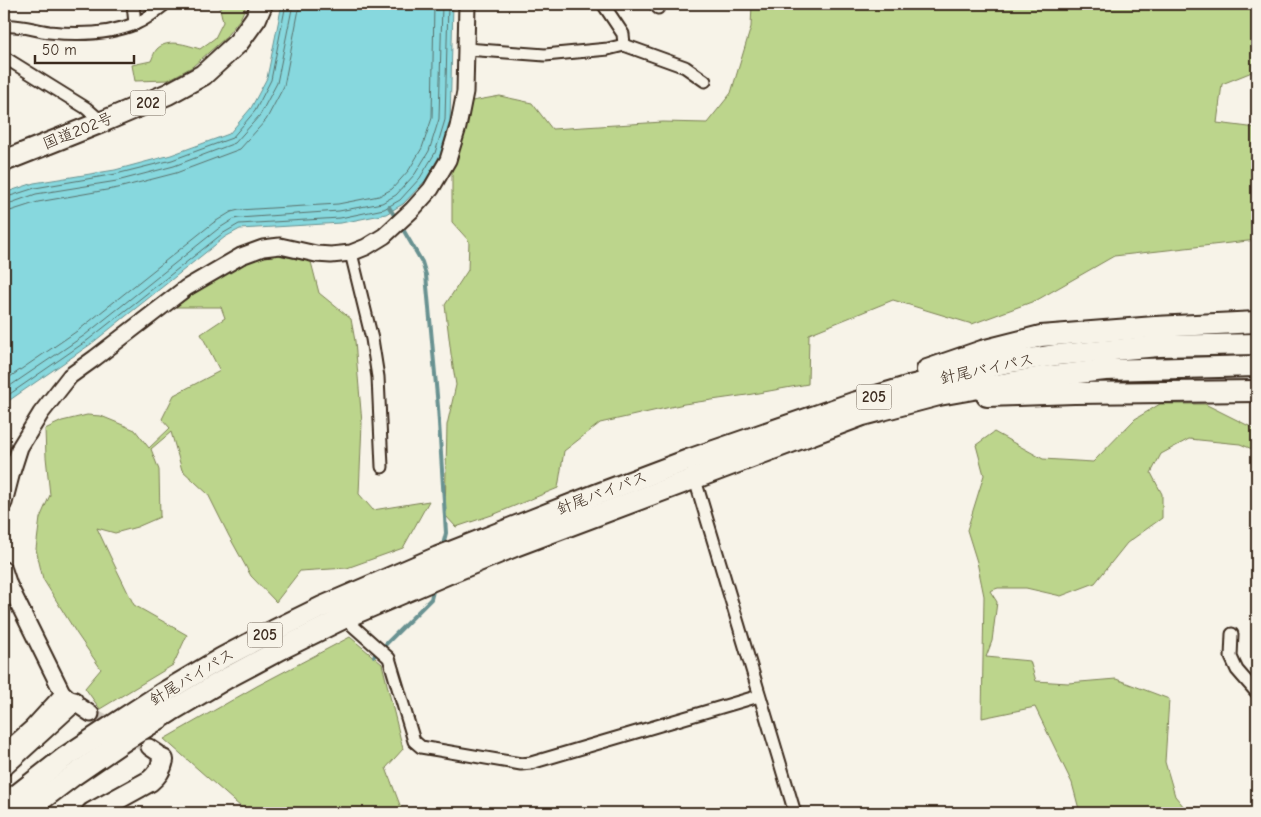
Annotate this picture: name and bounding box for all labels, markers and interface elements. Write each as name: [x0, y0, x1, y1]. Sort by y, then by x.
scale bar: [35, 32, 134, 64]
text: 50 m: [42, 41, 77, 59]
road number: 202: [130, 90, 166, 116]
street label: 国道202号: [40, 109, 116, 153]
street label: 針尾バイパス: [938, 350, 1036, 388]
road number: 205: [856, 384, 892, 410]
street label: 針尾バイパス: [554, 467, 650, 519]
road number: 205: [248, 622, 282, 648]
street label: 針尾バイパス: [146, 645, 238, 709]

